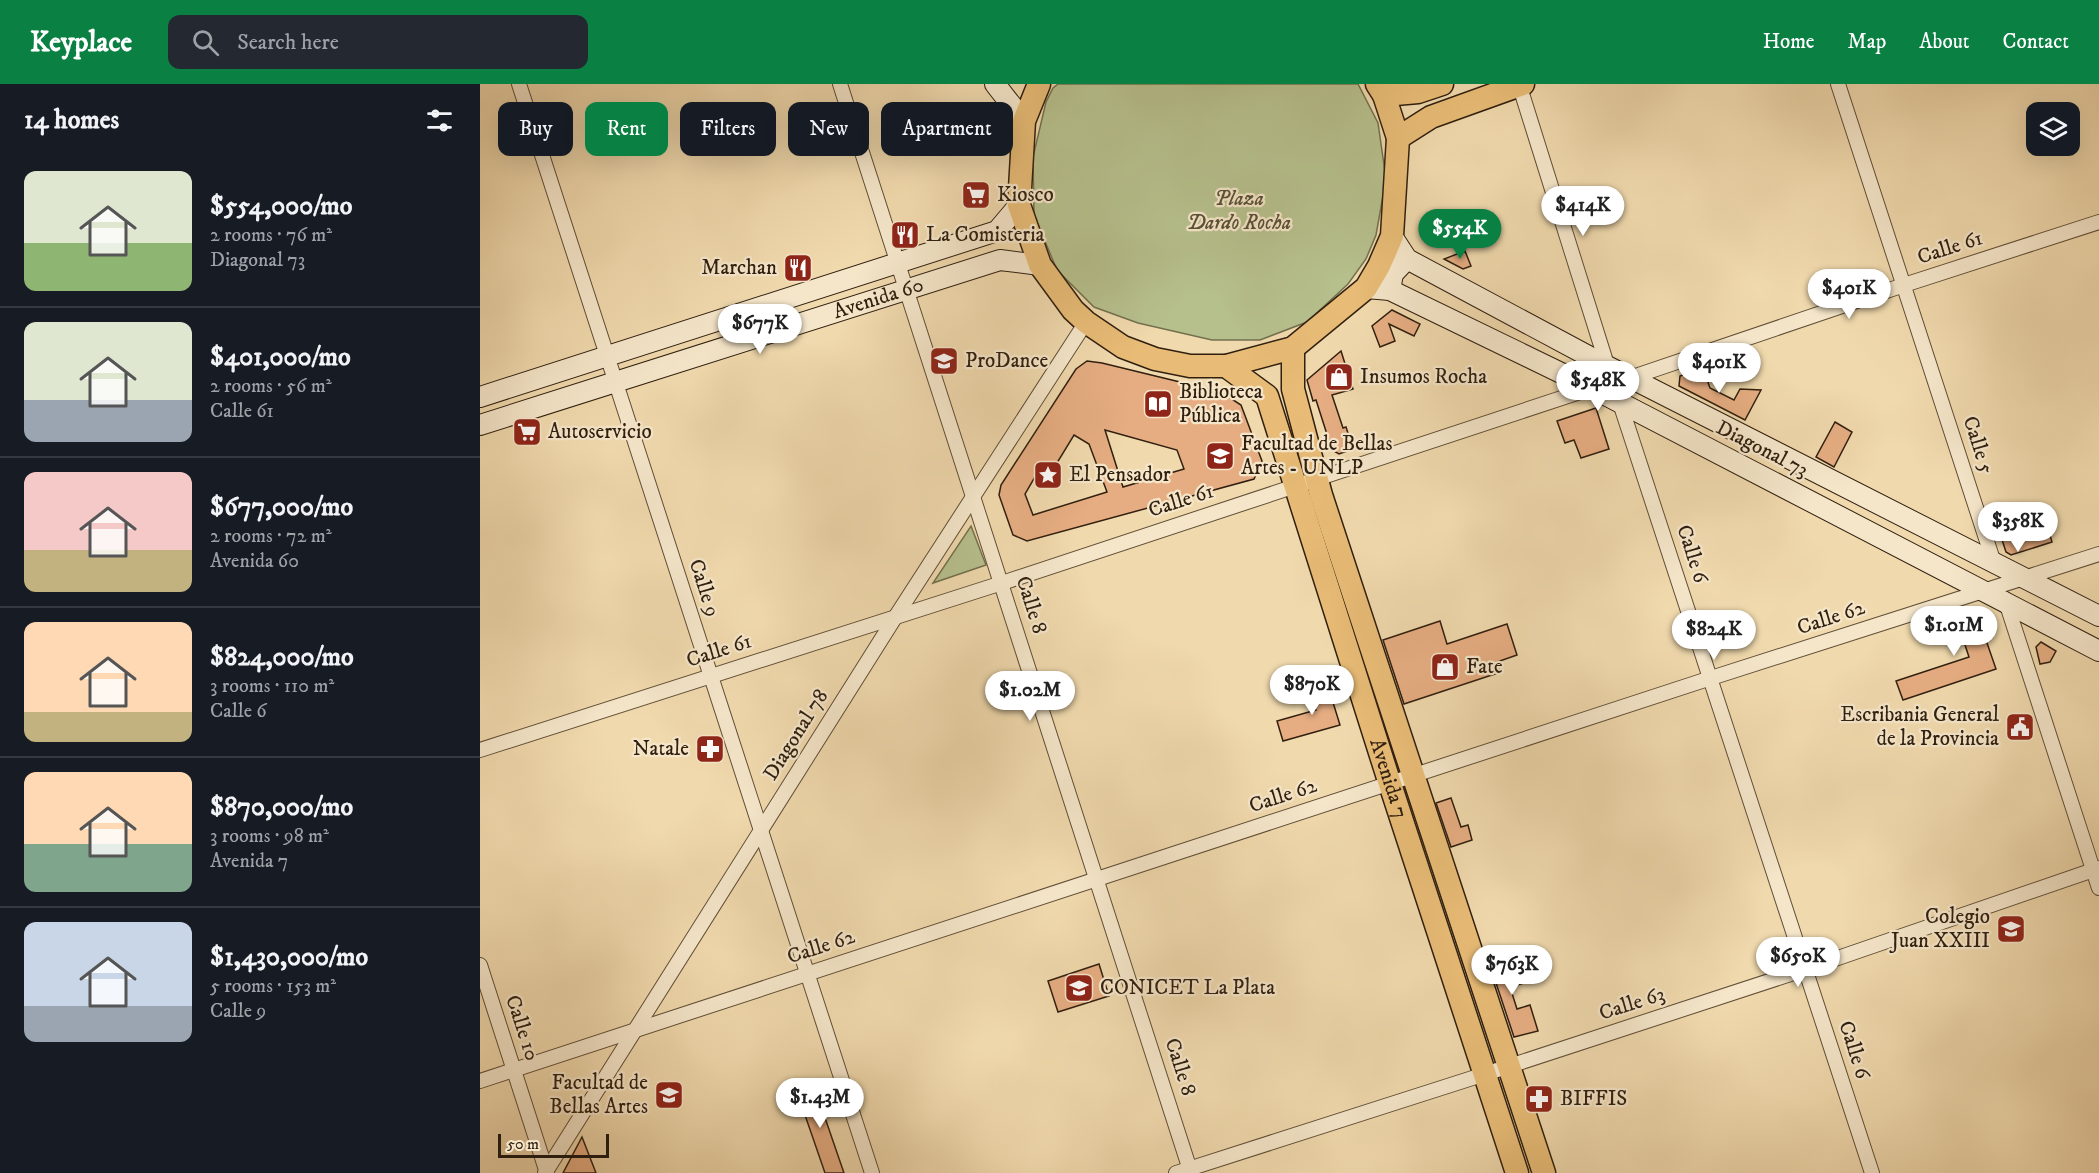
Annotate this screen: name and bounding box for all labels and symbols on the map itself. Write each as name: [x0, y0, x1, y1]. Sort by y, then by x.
supermarket icon: Kiosco: [960, 179, 992, 211]
place label: Kiosco: [997, 182, 1054, 208]
park label: Plaza Dardo Rocha: [1187, 186, 1291, 236]
pin: $414K: [1541, 186, 1625, 237]
pin: $554K: [1418, 209, 1502, 260]
restaurant icon: La Comisteria: [889, 219, 921, 251]
place label: La Comisteria: [926, 222, 1045, 248]
street label: Calle 61: [1914, 225, 1986, 271]
restaurant icon: Marchan: [782, 252, 814, 284]
place label: Marchan: [701, 255, 777, 281]
pin: $401K: [1807, 269, 1891, 320]
street label: Avenida 60: [830, 272, 927, 325]
pin: $677K: [718, 304, 802, 355]
pin: $401K: [1677, 343, 1761, 394]
school or university icon: ProDance: [928, 345, 960, 377]
place label: ProDance: [965, 348, 1049, 374]
shop icon: Insumos Rocha: [1323, 361, 1355, 393]
pin: $548K: [1556, 361, 1640, 412]
place label: Insumos Rocha: [1360, 364, 1487, 390]
place label: Biblioteca Pública: [1179, 379, 1263, 429]
library icon: Biblioteca Pública: [1142, 388, 1174, 420]
street label: Calle 5: [1957, 413, 1999, 477]
street label: Diagonal 73: [1712, 415, 1812, 483]
supermarket icon: Autoservicio: [511, 416, 543, 448]
place label: Autoservicio: [548, 419, 652, 445]
place label: Facultad de Bellas Artes - UNLP: [1241, 431, 1392, 481]
school or university icon: Facultad de Bellas Artes - UNLP: [1204, 440, 1236, 472]
place icon: El Pensador: [1032, 459, 1064, 491]
place label: El Pensador: [1069, 462, 1171, 488]
street label: Calle 61: [1145, 478, 1217, 524]
pin: $358K: [1976, 502, 2060, 553]
street label: Calle 6: [1670, 522, 1714, 587]
street label: Calle 9: [683, 556, 725, 620]
street label: Calle 8: [1009, 573, 1053, 637]
street label: Calle 62: [1794, 595, 1869, 641]
pin: $1.01M: [1905, 606, 2003, 657]
pin: $824K: [1672, 610, 1756, 661]
street label: Calle 61: [683, 628, 755, 674]
shop icon: Fate: [1429, 651, 1461, 683]
place label: Fate: [1466, 654, 1503, 680]
pin: $870K: [1270, 665, 1354, 716]
pin: $1.02M: [981, 671, 1079, 722]
street label: Diagonal 78: [758, 685, 834, 785]
place label: Escribania General de la Provincia: [1840, 702, 2000, 752]
public building icon: Escribania General de la Provincia: [2004, 711, 2036, 743]
pharmacy icon: Natale: [694, 733, 726, 765]
street label: Avenida 7: [1363, 735, 1413, 822]
place label: Natale: [633, 736, 689, 762]
street label: Calle 62: [1246, 773, 1321, 819]
place label: Colegio Juan XXIII: [1889, 904, 1990, 954]
school or university icon: Colegio Juan XXIII: [1995, 913, 2027, 945]
street label: Calle 62: [784, 924, 859, 970]
pin: $650K: [1756, 937, 1840, 988]
pin: $763K: [1470, 945, 1554, 996]
school or university icon: CONICET La Plata: [1063, 972, 1095, 1004]
place label: CONICET La Plata: [1100, 975, 1275, 1001]
street label: Calle 63: [1596, 981, 1668, 1027]
street label: Calle 10: [499, 992, 545, 1064]
street label: Calle 6: [1832, 1018, 1876, 1083]
street label: Calle 8: [1158, 1035, 1202, 1099]
place label: Facultad de Bellas Artes: [549, 1070, 648, 1120]
pin: $1.43M: [771, 1078, 869, 1129]
school or university icon: Facultad de Bellas Artes: [653, 1079, 685, 1111]
pharmacy icon: BIFFIS: [1523, 1083, 1555, 1115]
place label: BIFFIS: [1560, 1086, 1627, 1112]
scale bar: [498, 1131, 609, 1158]

